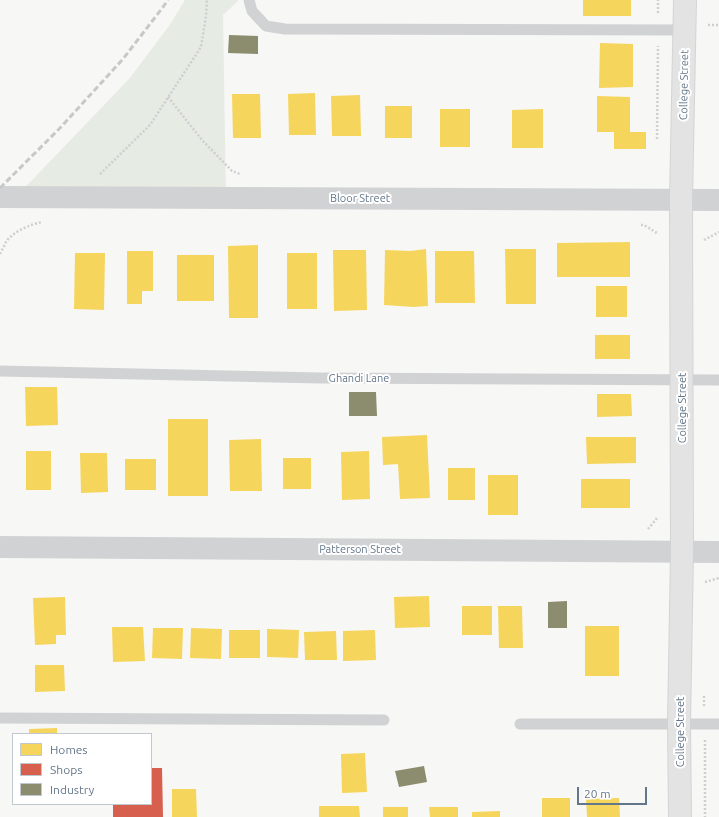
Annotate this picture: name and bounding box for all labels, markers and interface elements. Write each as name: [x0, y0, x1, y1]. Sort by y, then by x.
street label: College Street: [677, 50, 691, 120]
street label: Bloor Street: [330, 191, 390, 205]
street label: Ghandi Lane: [329, 371, 389, 385]
street label: College Street: [675, 373, 689, 443]
street label: Patterson Street: [319, 542, 401, 556]
street label: College Street: [673, 697, 687, 767]
legend: [12, 733, 152, 805]
text: Homes: [50, 743, 88, 756]
text: Shops: [50, 763, 82, 776]
scale bar: [579, 779, 649, 805]
text: Industry: [50, 783, 94, 796]
text: 20 m: [584, 787, 611, 800]

